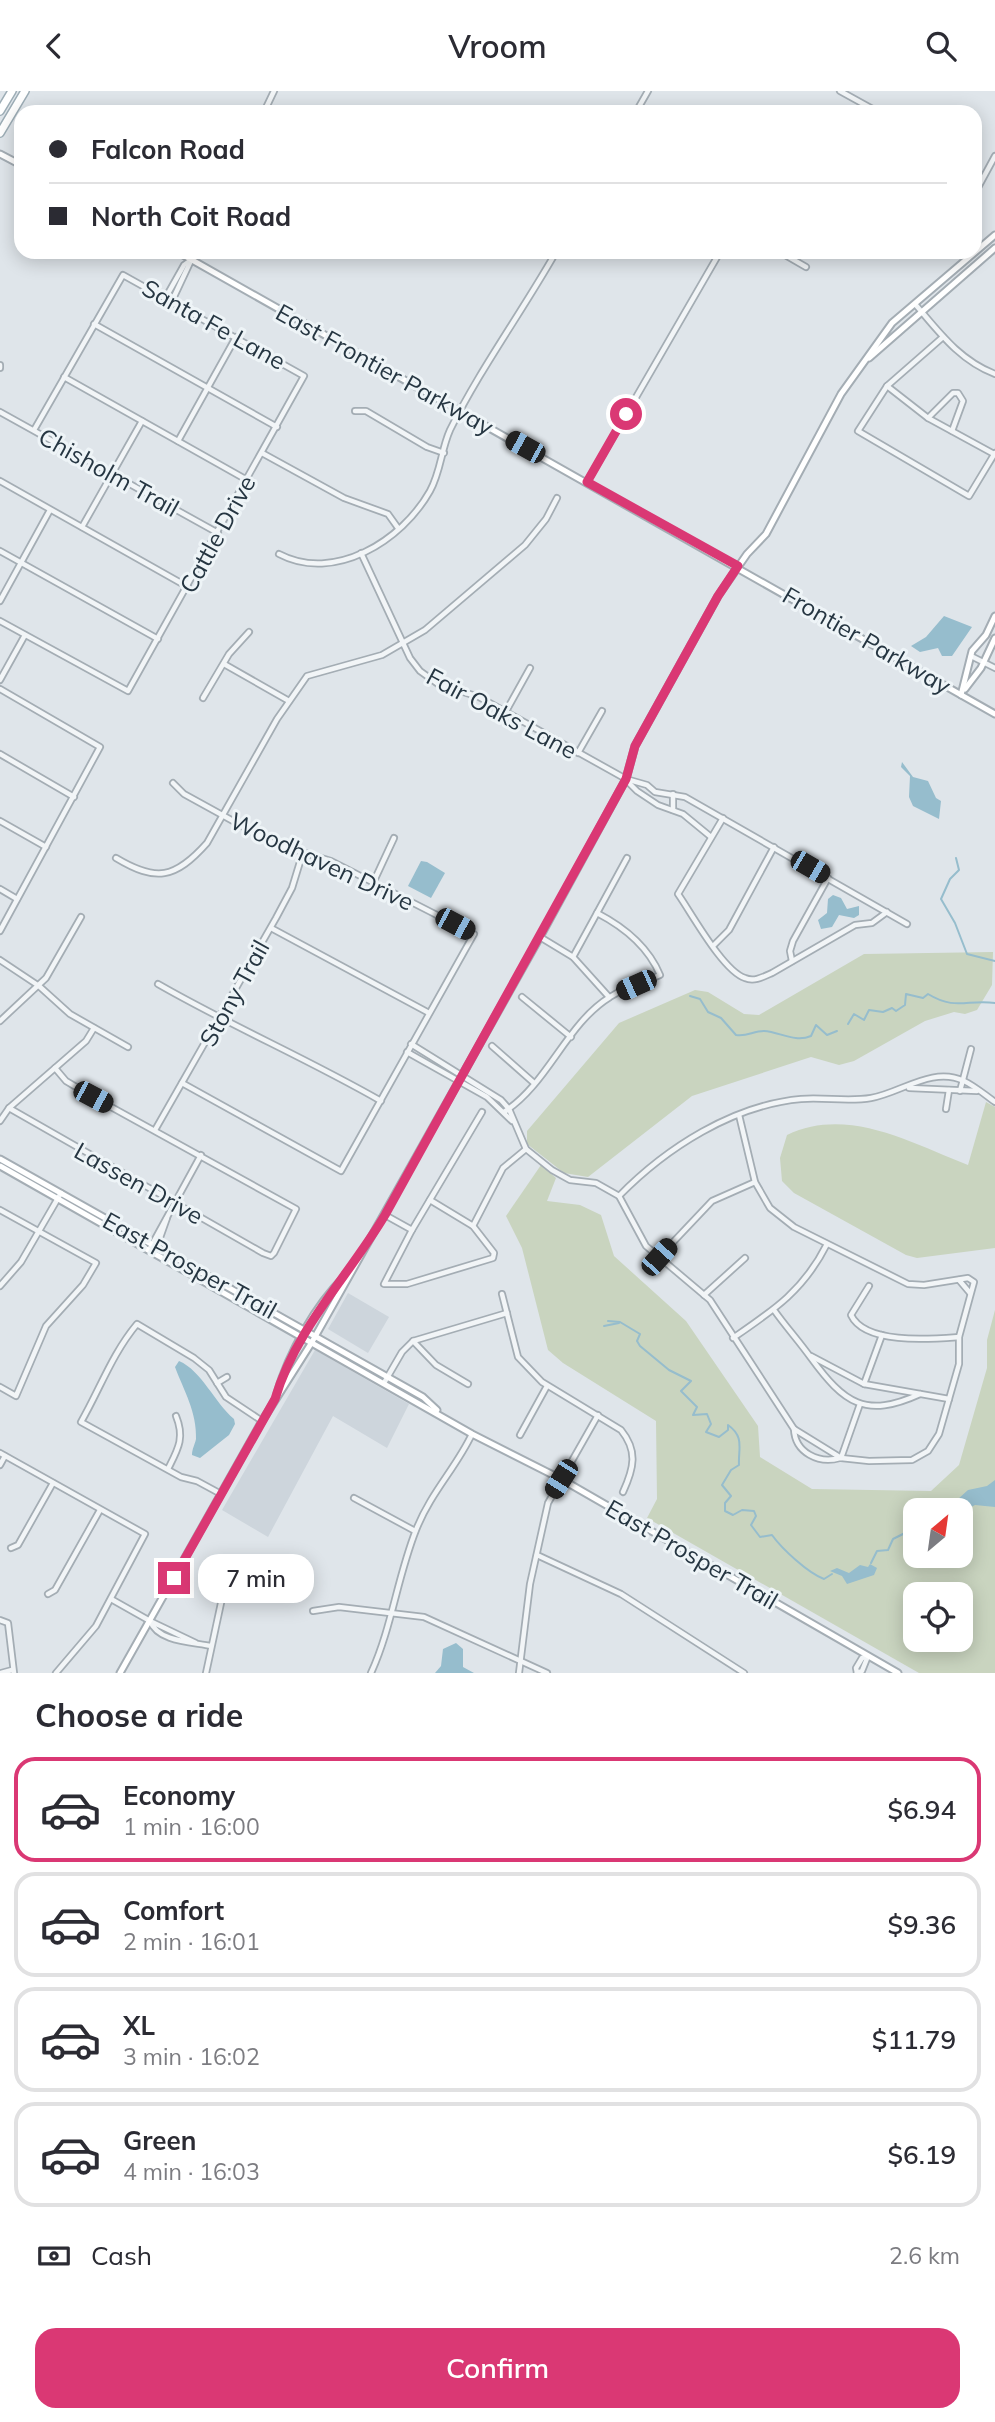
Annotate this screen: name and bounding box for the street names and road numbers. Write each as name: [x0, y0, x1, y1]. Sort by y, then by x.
street label: Santa Fe Lane: [137, 272, 291, 376]
street label: East Frontier Parkway: [271, 297, 499, 441]
street label: Chisholm Trail: [34, 421, 184, 523]
street label: Cattle Drive: [172, 470, 262, 598]
street label: Frontier Parkway: [777, 580, 957, 700]
street label: Fair Oaks Lane: [422, 661, 582, 765]
street label: Woodhaven Drive: [225, 805, 419, 917]
street label: Stony Trail: [193, 935, 275, 1051]
street label: Lassen Drive: [69, 1135, 209, 1231]
street label: East Prosper Trail: [98, 1205, 282, 1325]
street label: East Prosper Trail: [601, 1493, 783, 1615]

